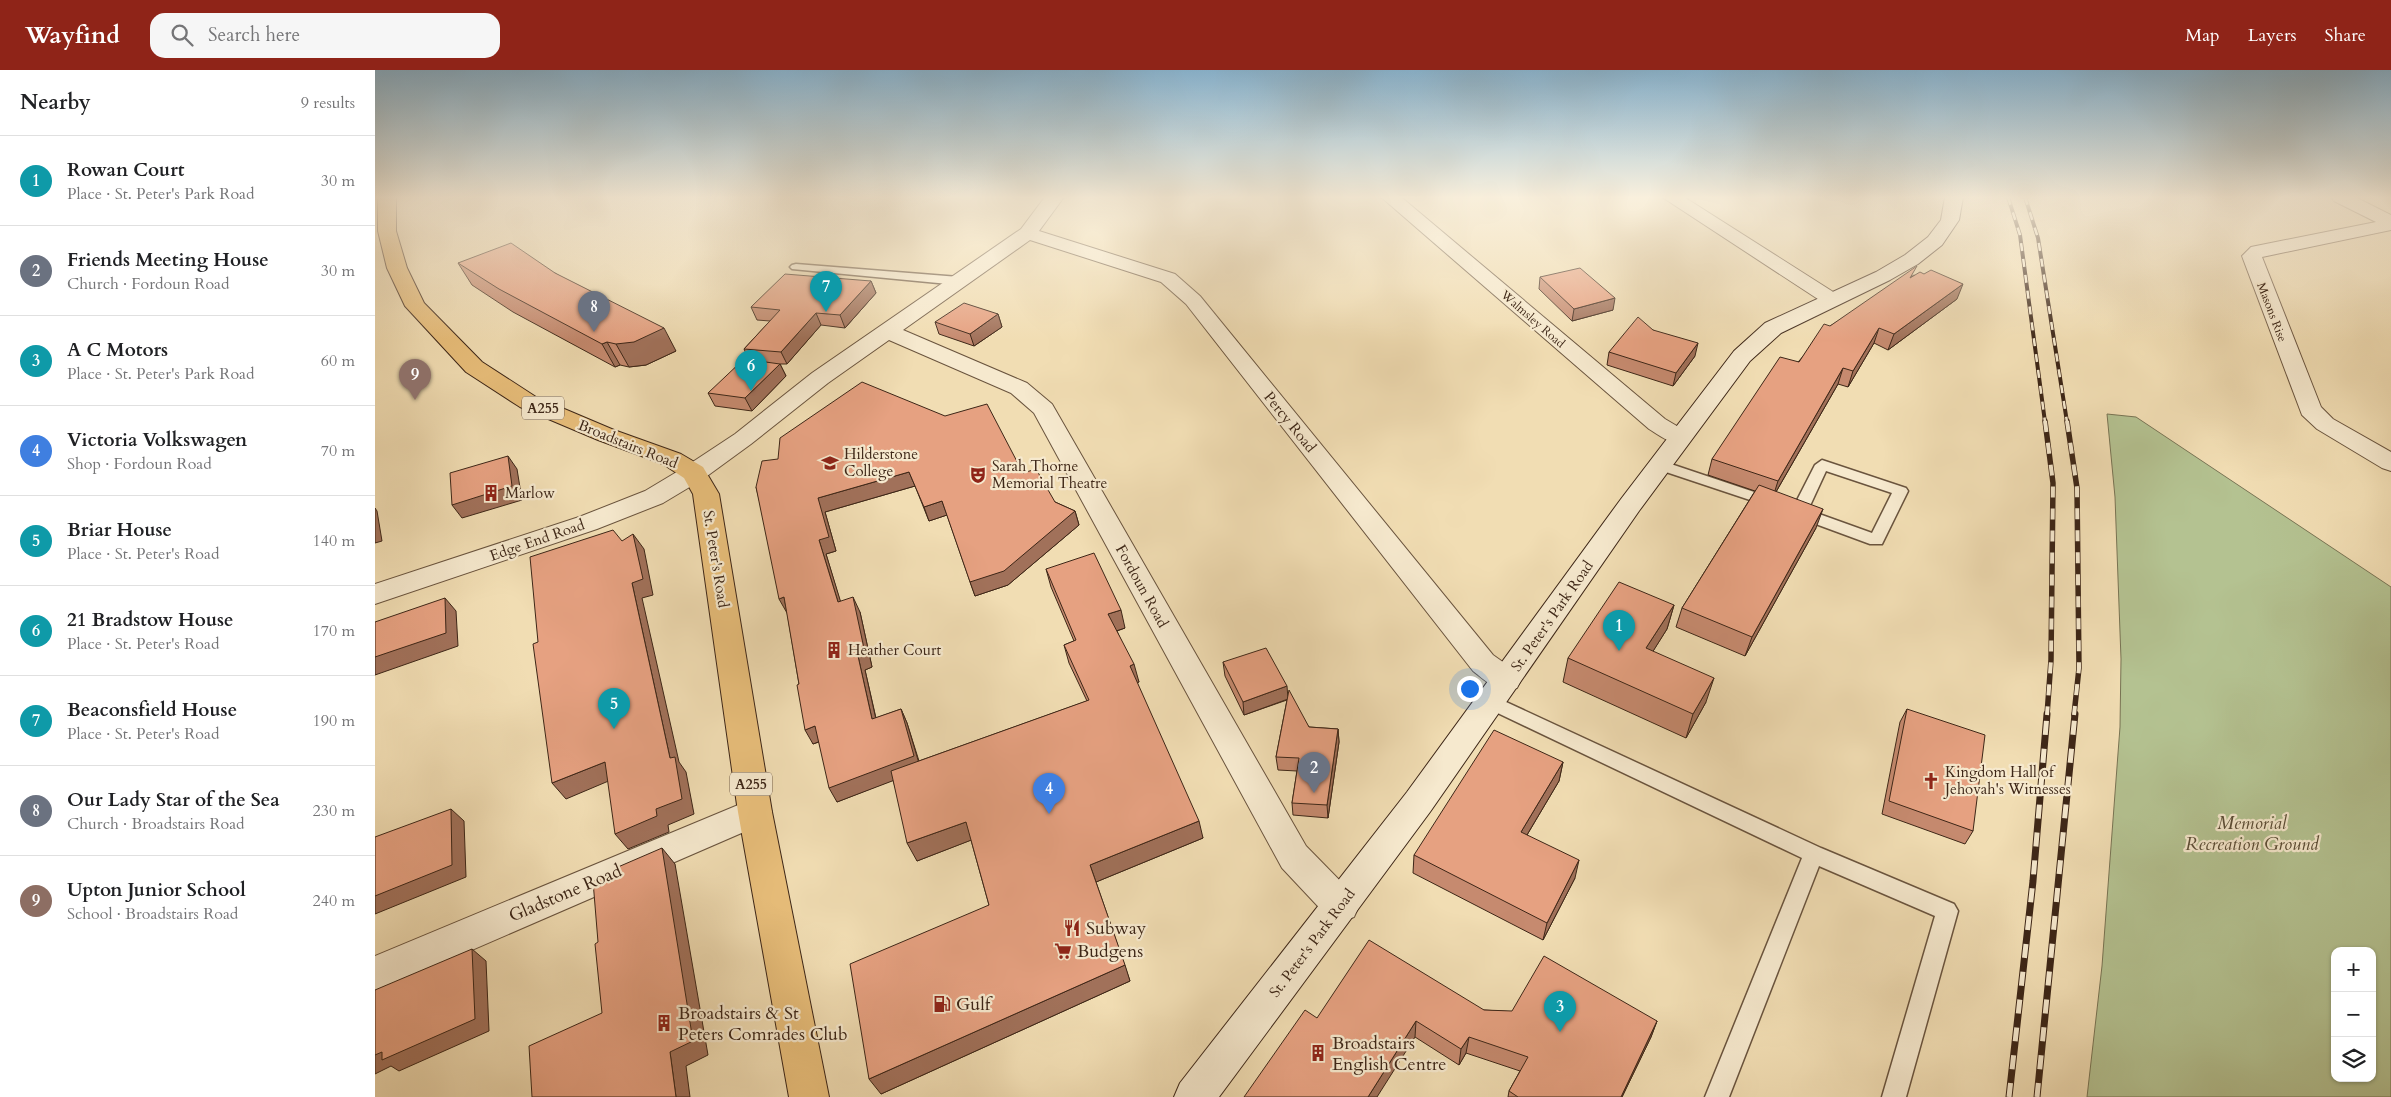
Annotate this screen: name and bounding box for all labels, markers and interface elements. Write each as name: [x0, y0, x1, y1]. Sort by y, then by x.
search box: [150, 13, 500, 58]
text: Wayfind: [25, 19, 120, 52]
icon: search: [168, 21, 196, 49]
text: Search here: [208, 22, 300, 48]
text: Map: [2185, 23, 2220, 48]
text: Layers: [2248, 23, 2297, 48]
text: Share: [2325, 23, 2366, 48]
text: Nearby: [20, 88, 91, 117]
text: 9 results: [301, 92, 355, 114]
text: Rowan Court: [67, 157, 185, 183]
text: 1: [32, 170, 40, 192]
text: 30 m: [321, 170, 355, 192]
text: Place · St. Peter's Park Road: [67, 183, 255, 205]
text: Friends Meeting House: [67, 247, 269, 273]
text: 2: [32, 260, 40, 282]
text: 30 m: [321, 260, 355, 282]
pin: 7: [810, 271, 842, 312]
text: Church · Fordoun Road: [67, 273, 229, 295]
street label: Masons Rise: [2253, 280, 2291, 344]
street label: Walmsley Road: [1497, 286, 1569, 352]
pin: 8: [578, 291, 610, 332]
text: A C Motors: [67, 337, 168, 363]
text: 3: [32, 350, 40, 372]
text: 60 m: [321, 350, 355, 372]
pin: 6: [735, 350, 767, 391]
pin: 9: [399, 359, 431, 400]
text: Place · St. Peter's Park Road: [67, 363, 255, 385]
street label: Percy Road: [1259, 387, 1321, 457]
road number: A255: [522, 396, 564, 419]
street label: Broadstairs Road: [575, 415, 681, 473]
text: Victoria Volkswagen: [67, 427, 247, 453]
text: 4: [32, 440, 40, 462]
text: 70 m: [321, 440, 355, 462]
place label: Hilderstone College: [844, 444, 918, 481]
text: Shop · Fordoun Road: [67, 453, 212, 475]
school or university icon: Hilderstone College: [820, 453, 840, 473]
place label: Sarah Thorne Memorial Theatre: [992, 456, 1107, 493]
theatre icon: Sarah Thorne Memorial Theatre: [968, 465, 988, 485]
building icon: Marlow: [481, 483, 501, 503]
place label: Marlow: [505, 483, 555, 503]
street label: St. Peter's Road: [698, 509, 734, 609]
street label: Edge End Road: [487, 514, 587, 566]
text: Briar House: [67, 517, 172, 543]
text: 5: [32, 530, 40, 552]
text: 140 m: [313, 530, 355, 552]
street label: Fordoun Road: [1111, 541, 1173, 631]
text: Place · St. Peter's Road: [67, 543, 219, 565]
street label: St. Peter's Park Road: [1506, 557, 1598, 675]
text: 21 Bradstow House: [67, 607, 234, 633]
pin: 1: [1603, 610, 1635, 651]
text: 6: [32, 620, 40, 642]
text: 170 m: [313, 620, 355, 642]
text: Place · St. Peter's Road: [67, 633, 219, 655]
building icon: Heather Court: [824, 640, 844, 660]
place label: Heather Court: [848, 640, 941, 660]
your location: [1457, 676, 1483, 702]
pin: 5: [598, 688, 630, 729]
text: Beaconsfield House: [67, 697, 237, 723]
text: 7: [32, 710, 40, 732]
text: 190 m: [313, 710, 355, 732]
text: Place · St. Peter's Road: [67, 723, 219, 745]
pin: 2: [1298, 752, 1330, 793]
place label: Kingdom Hall of Jehovah's Witnesses: [1943, 762, 2071, 799]
church icon: Kingdom Hall of Jehovah's Witnesses: [1921, 771, 1941, 791]
road number: A255: [730, 772, 772, 796]
pin: 4: [1033, 773, 1065, 814]
text: Our Lady Star of the Sea: [67, 787, 280, 813]
text: 8: [32, 800, 40, 822]
text: 230 m: [313, 800, 355, 822]
park label: Memorial Recreation Ground: [2185, 811, 2320, 857]
text: Church · Broadstairs Road: [67, 813, 245, 835]
street label: Gladstone Road: [505, 858, 626, 928]
text: Upton Junior School: [67, 877, 246, 903]
street label: St. Peter's Park Road: [1265, 885, 1359, 1001]
text: 9: [32, 890, 40, 912]
text: 240 m: [313, 890, 355, 912]
text: School · Broadstairs Road: [67, 903, 238, 925]
place label: Subway: [1086, 916, 1147, 941]
restaurant icon: Subway: [1062, 918, 1082, 938]
place label: Budgens: [1077, 939, 1143, 964]
supermarket icon: Budgens: [1053, 941, 1073, 961]
map controls: [2331, 947, 2376, 1082]
button: +: [2331, 947, 2376, 992]
pin: 3: [1544, 991, 1576, 1032]
place label: Gulf: [956, 992, 994, 1017]
button: −: [2331, 992, 2376, 1037]
fuel station icon: Gulf: [932, 994, 952, 1014]
place label: Broadstairs & St Peters Comrades Club: [678, 1001, 848, 1047]
building icon: Broadstairs & St Peters Comrades Club: [654, 1013, 674, 1033]
place label: Broadstairs English Centre: [1332, 1031, 1446, 1077]
button: layers: [2331, 1037, 2376, 1082]
building icon: Broadstairs English Centre: [1308, 1043, 1328, 1063]

